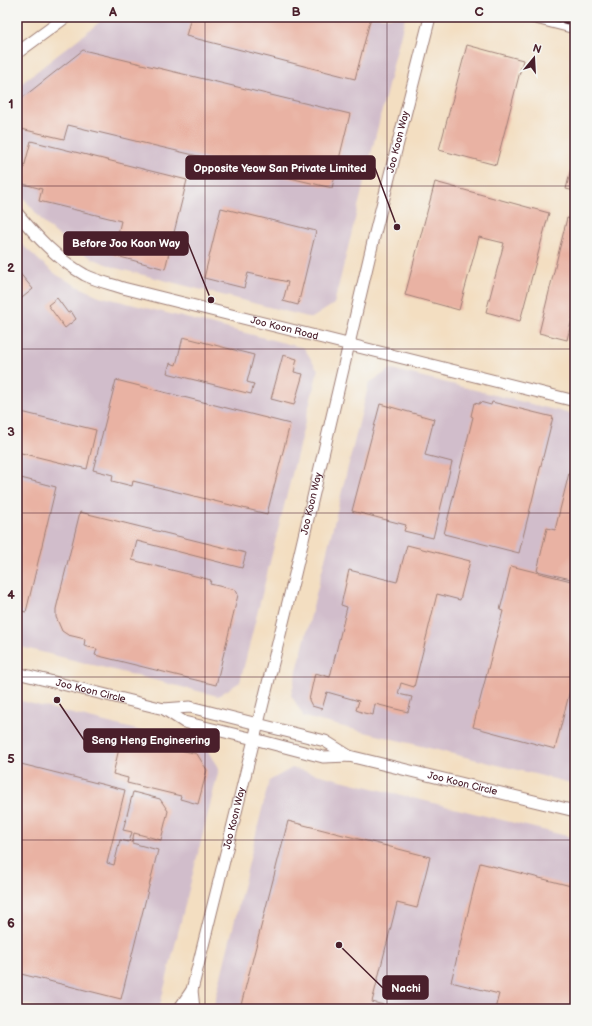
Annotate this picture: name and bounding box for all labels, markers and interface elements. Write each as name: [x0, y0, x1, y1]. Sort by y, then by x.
text: A: [108, 4, 117, 20]
text: B: [291, 4, 301, 20]
text: C: [474, 4, 484, 20]
north arrow: [514, 38, 554, 78]
text: N: [531, 42, 543, 56]
text: 1: [8, 96, 14, 112]
street label: Joo Koon Way: [385, 109, 412, 174]
callout: Opposite Yeow San Private Limited: [186, 156, 375, 179]
text: Opposite Yeow San Private Limited: [193, 162, 367, 175]
callout: Before Joo Koon Way: [64, 232, 188, 255]
text: Before Joo Koon Way: [72, 237, 180, 250]
text: 2: [7, 260, 15, 276]
street label: Joo Koon Road: [249, 314, 320, 343]
text: 3: [7, 424, 15, 440]
street label: Joo Koon Way: [298, 471, 325, 536]
text: 4: [7, 587, 15, 603]
street label: Joo Koon Circle: [55, 677, 127, 705]
callout: Seng Heng Engineering: [84, 729, 219, 752]
text: Seng Heng Engineering: [92, 734, 210, 747]
text: 5: [7, 751, 15, 767]
street label: Joo Koon Circle: [426, 769, 499, 798]
street label: Joo Koon Way: [221, 786, 248, 851]
text: 6: [7, 915, 15, 931]
callout: Nachi: [383, 976, 428, 999]
text: Nachi: [391, 982, 421, 995]

